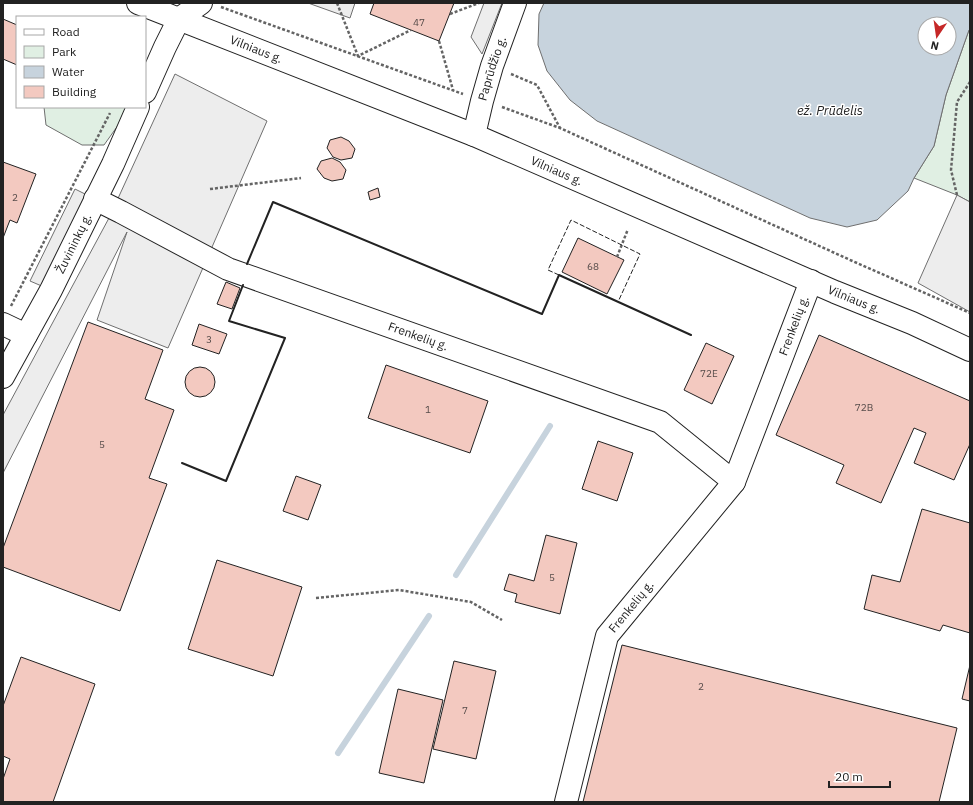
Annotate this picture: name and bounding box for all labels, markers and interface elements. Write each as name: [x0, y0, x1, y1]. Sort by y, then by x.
legend: [16, 16, 146, 108]
house number: 47: [413, 16, 425, 29]
north arrow: [917, 16, 957, 56]
text: Road: [52, 24, 80, 39]
street label: Vilniaus g.: [228, 32, 285, 66]
street label: Paprūdžio g.: [475, 34, 509, 102]
text: N: [929, 38, 940, 53]
text: Park: [52, 44, 77, 59]
text: Water: [52, 64, 85, 79]
text: Building: [52, 84, 97, 99]
water label: ež. Prūdelis: [797, 102, 863, 119]
street label: Vilniaus g.: [528, 153, 585, 188]
house number: 2: [12, 191, 18, 204]
street label: Žuvininkų g.: [52, 211, 94, 276]
house number: 68: [587, 260, 599, 273]
street label: Vilniaus g.: [826, 282, 882, 316]
street label: Frenkelių g.: [775, 294, 812, 357]
street label: Frenkelių g.: [386, 318, 450, 353]
house number: 3: [206, 333, 212, 346]
house number: 72E: [700, 367, 718, 380]
house number: 72B: [855, 401, 873, 414]
house number: 1: [425, 403, 431, 416]
house number: 5: [99, 438, 105, 451]
house number: 5: [549, 571, 555, 584]
street label: Frenkelių g.: [605, 577, 657, 635]
house number: 2: [698, 680, 704, 693]
house number: 7: [462, 704, 468, 717]
scale bar: [829, 763, 890, 789]
text: 20 m: [835, 769, 863, 784]

